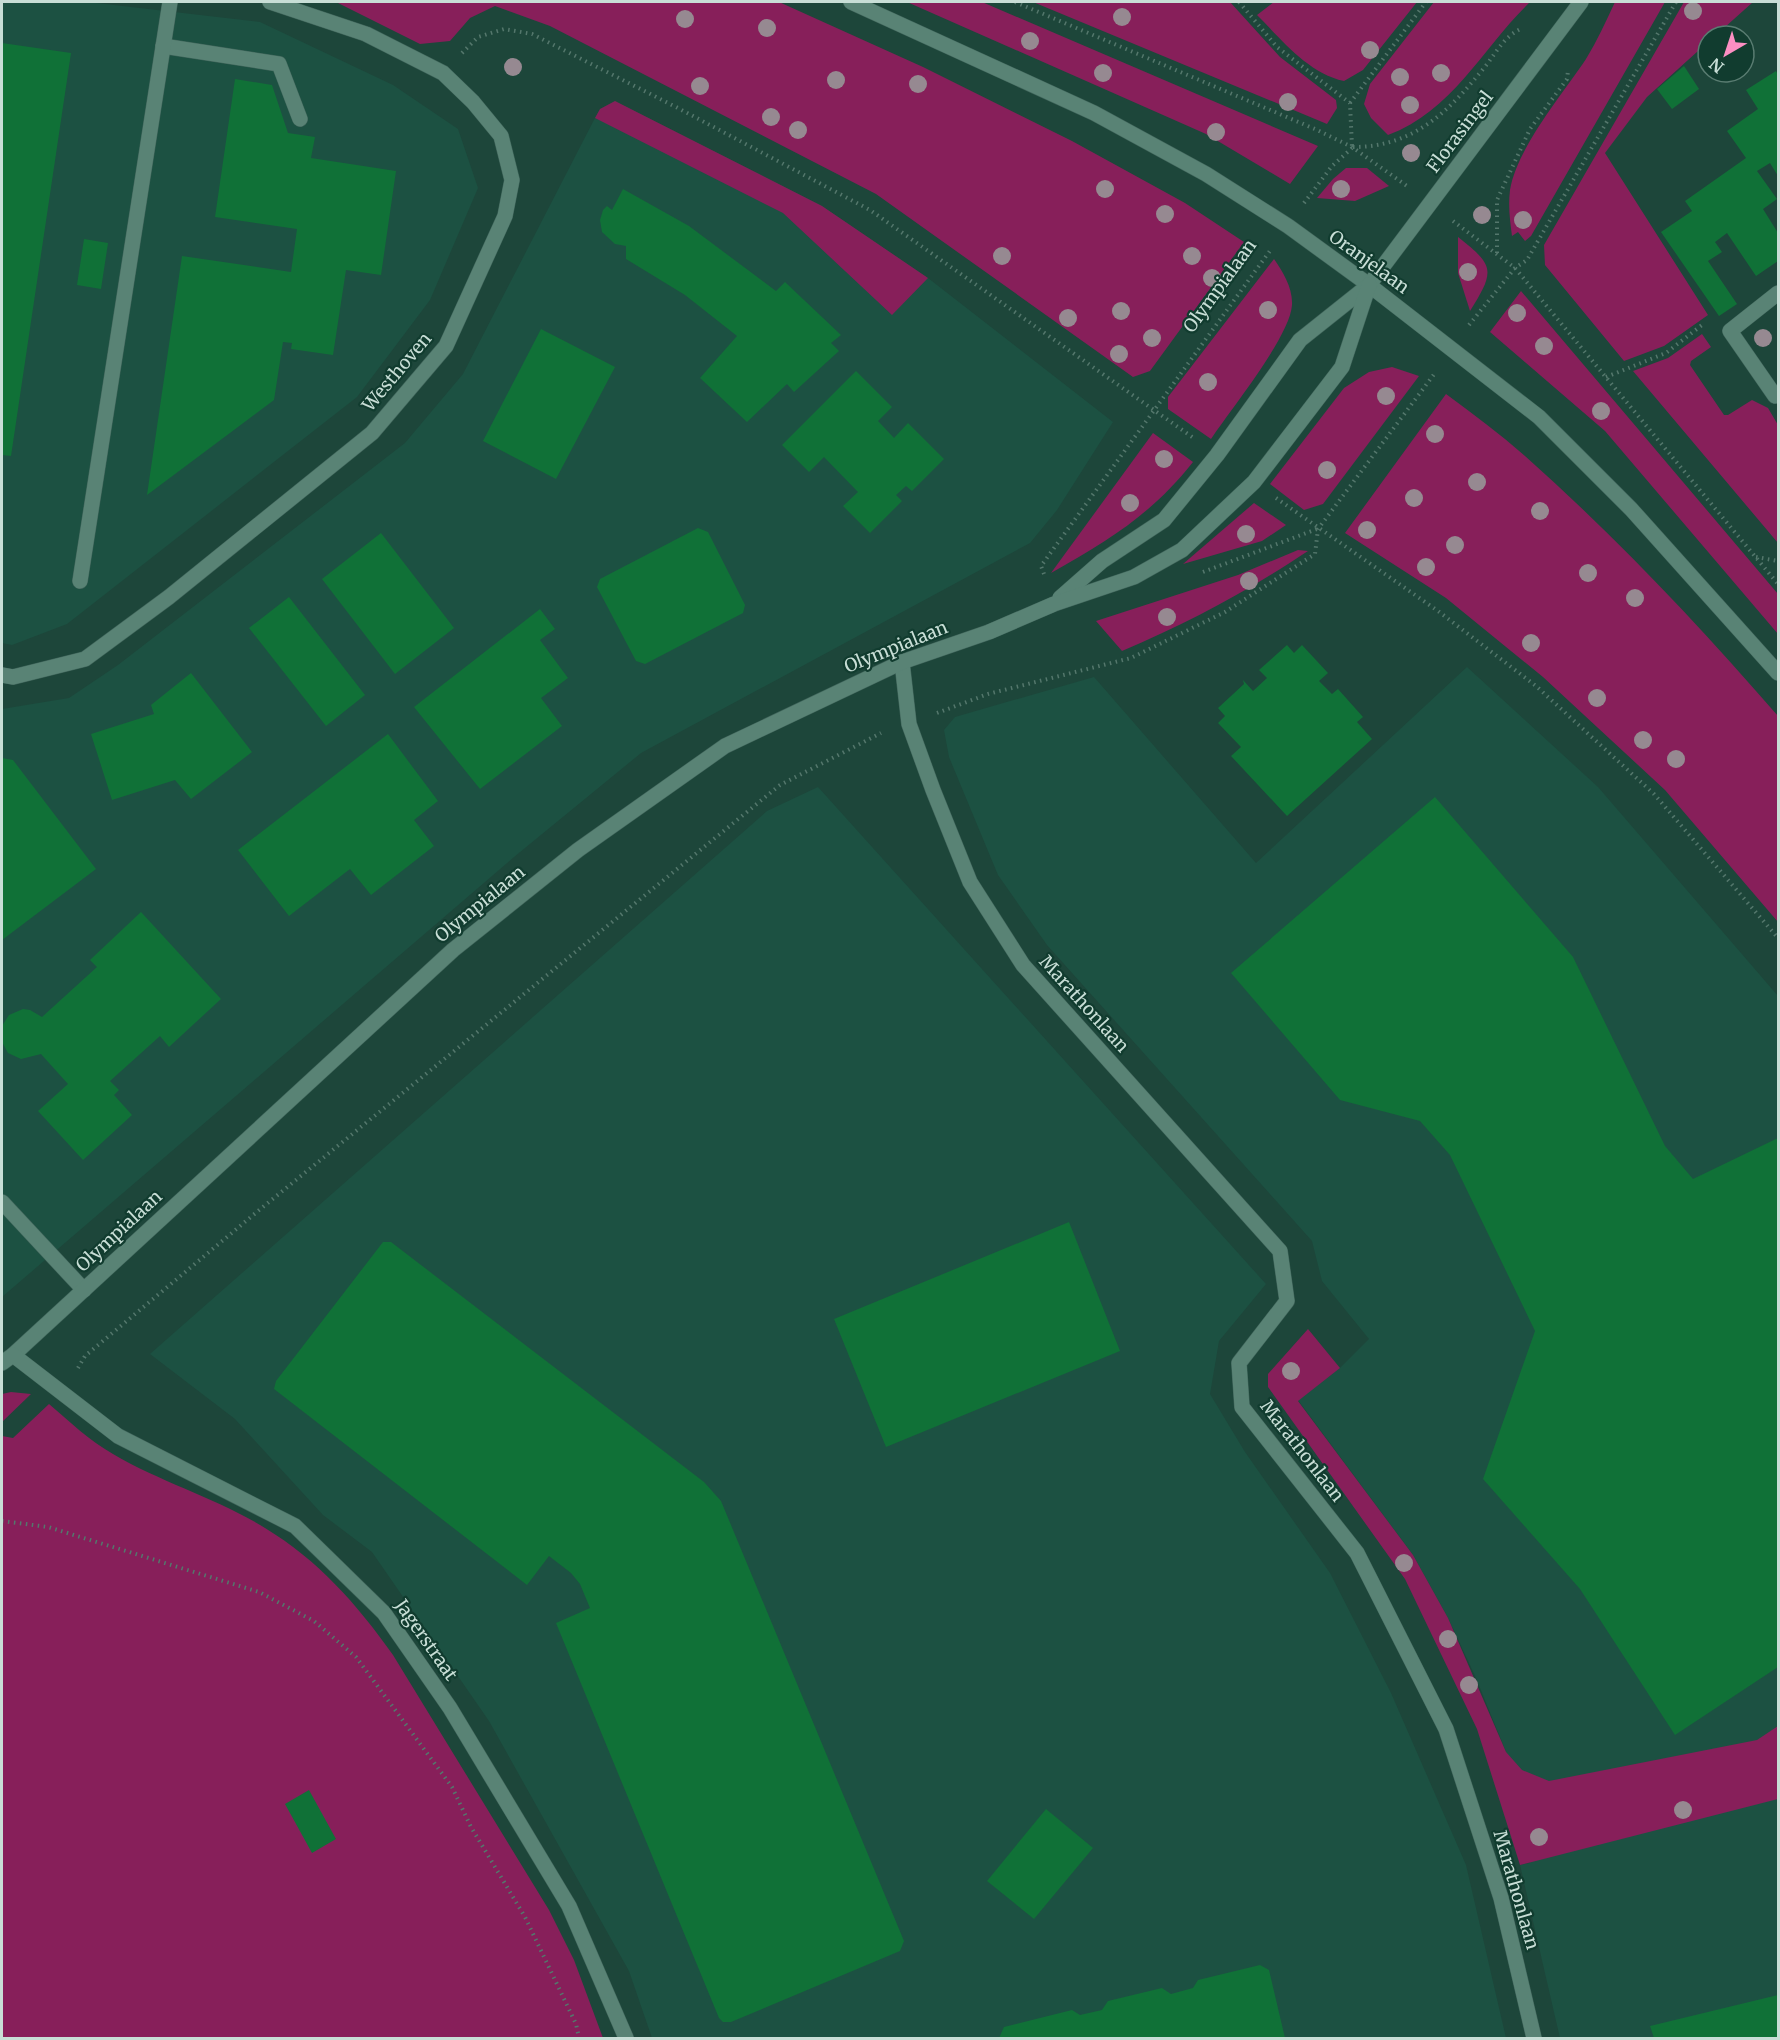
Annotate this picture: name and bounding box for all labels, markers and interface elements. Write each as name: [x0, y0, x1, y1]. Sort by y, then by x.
north arrow: [1696, 24, 1756, 84]
text: N: [1705, 54, 1728, 77]
street label: Florasingel: [1421, 86, 1498, 177]
street label: Oranjelaan: [1325, 225, 1414, 299]
street label: Olympialaan: [1178, 235, 1261, 337]
street label: Westhoven: [356, 327, 436, 417]
street label: Olympialaan: [841, 615, 951, 678]
street label: Olympialaan: [430, 860, 530, 947]
street label: Marathonlaan: [1035, 950, 1134, 1057]
street label: Olympialaan: [71, 1185, 167, 1276]
street label: Marathonlaan: [1255, 1395, 1349, 1506]
street label: Jagerstraat: [389, 1594, 463, 1685]
street label: Marathonlaan: [1488, 1828, 1545, 1952]

